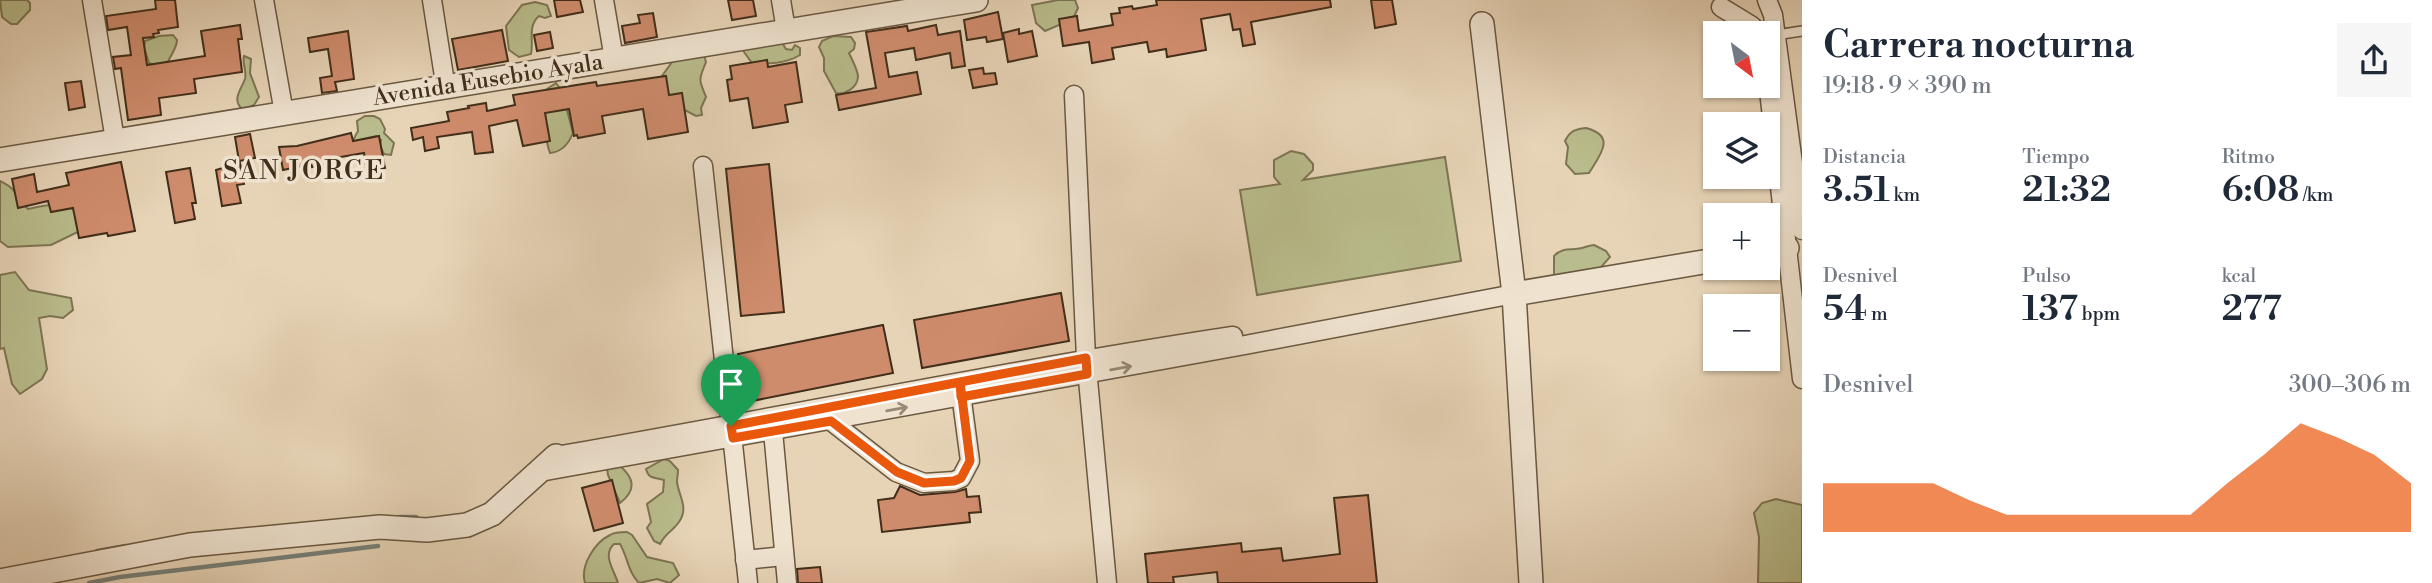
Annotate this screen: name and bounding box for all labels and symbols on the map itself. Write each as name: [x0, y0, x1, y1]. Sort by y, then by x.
north arrow: [1703, 21, 1780, 98]
street label: Avenida Eusebio Ayala: [370, 48, 606, 112]
district label: SAN JORGE: [223, 155, 385, 187]
pin: [701, 354, 761, 426]
one-way arrow: [1109, 361, 1131, 374]
one-way arrow: [885, 402, 908, 415]

